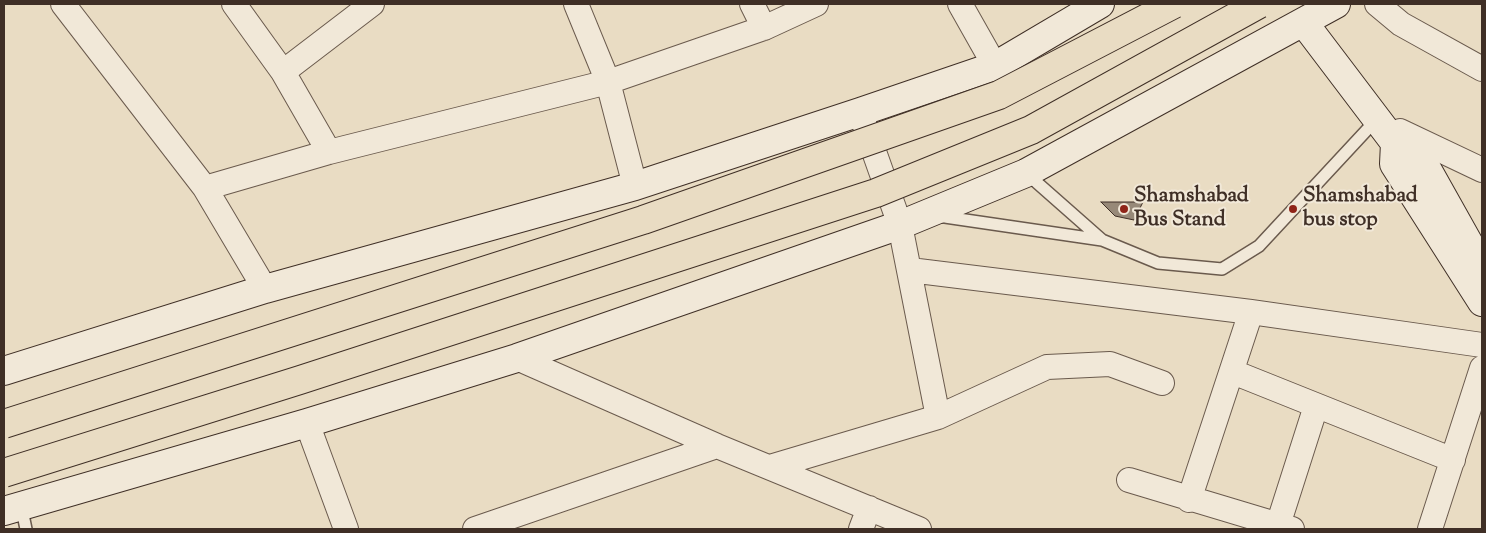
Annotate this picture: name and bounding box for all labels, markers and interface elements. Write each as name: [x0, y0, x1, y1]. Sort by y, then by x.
place label: Shamshabad Bus Stand: [1134, 184, 1249, 234]
place label: Shamshabad bus stop: [1303, 184, 1418, 234]
marker: Shamshabad Bus Stand: [1118, 203, 1130, 215]
marker: Shamshabad bus stop: [1287, 203, 1299, 215]

